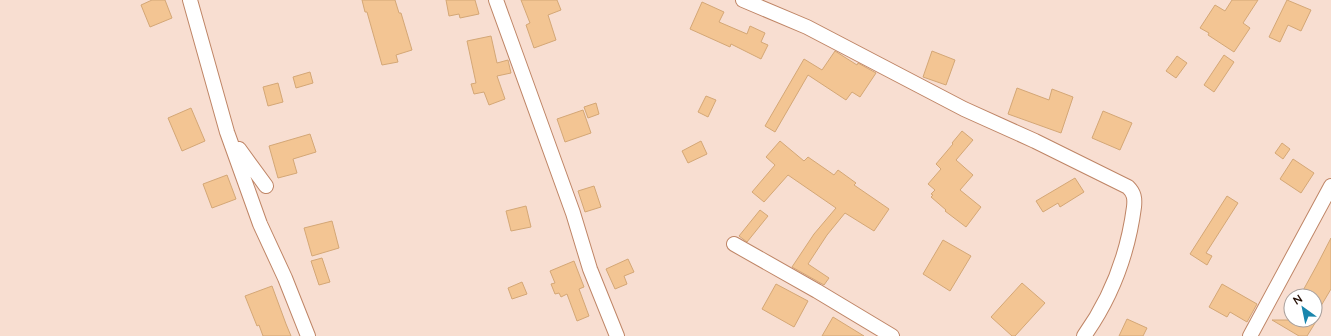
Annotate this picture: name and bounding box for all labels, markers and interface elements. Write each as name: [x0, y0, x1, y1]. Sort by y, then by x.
north arrow: [1283, 288, 1323, 328]
text: N: [1290, 291, 1304, 307]

